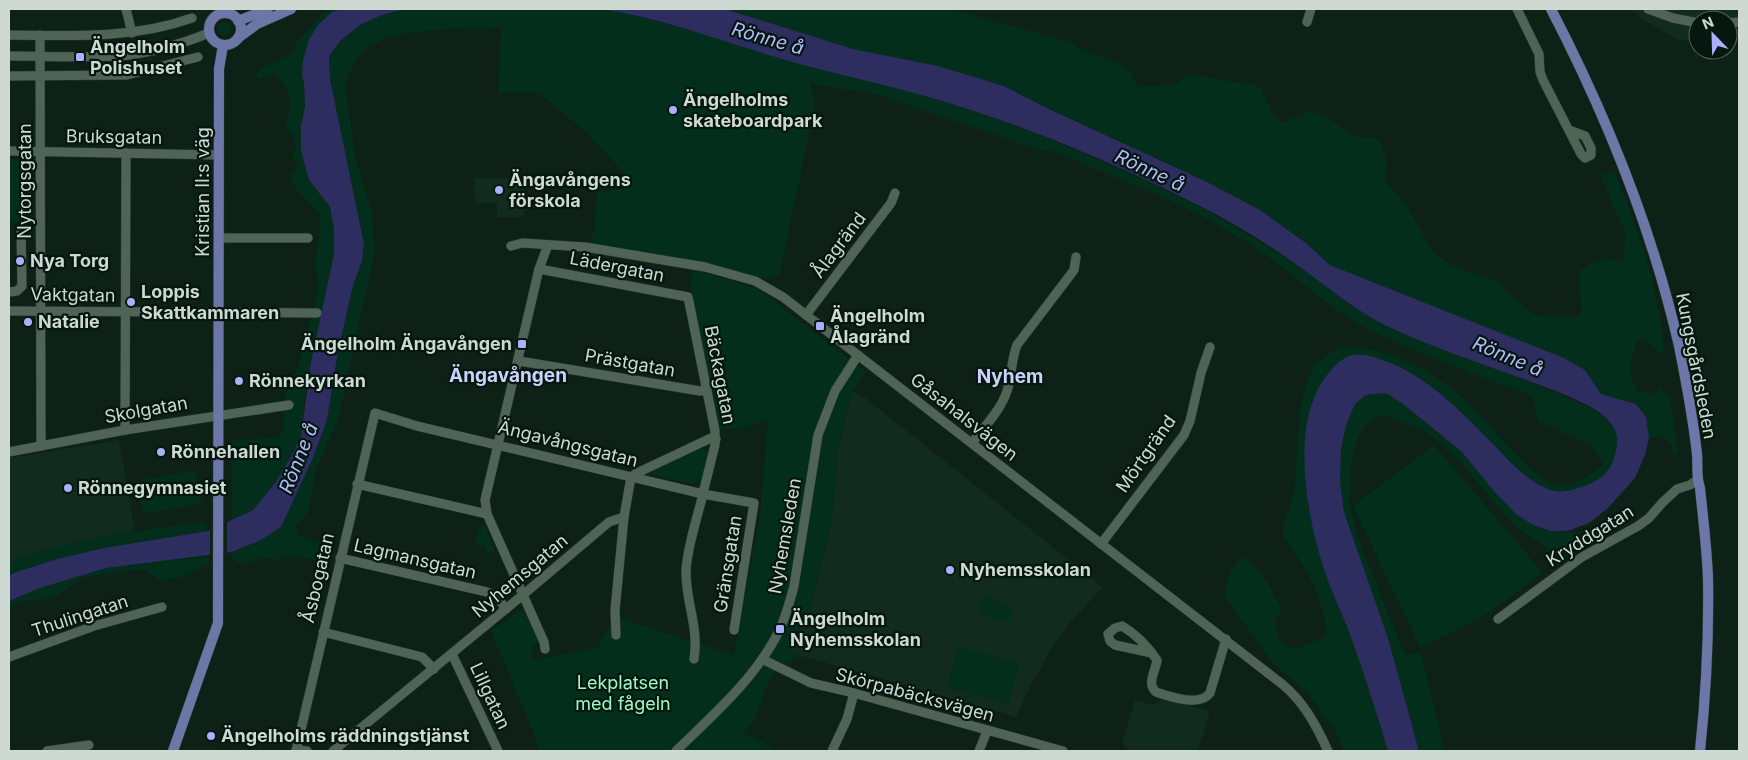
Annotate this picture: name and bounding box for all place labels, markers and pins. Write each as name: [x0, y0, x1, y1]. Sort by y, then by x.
place label: Ängelholm Polishuset: [90, 36, 185, 78]
marker: Ängelholm Polishuset: [74, 51, 86, 63]
place label: Ängelholms skateboardpark: [683, 89, 823, 131]
marker: Ängelholms skateboardpark: [667, 104, 679, 116]
place label: Ängavångens förskola: [509, 169, 631, 211]
marker: Ängavångens förskola: [493, 184, 505, 196]
place label: Nya Torg: [30, 250, 109, 271]
marker: Nya Torg: [14, 255, 26, 267]
place label: Loppis Skattkammaren: [141, 281, 279, 323]
marker: Loppis Skattkammaren: [125, 296, 137, 308]
place label: Ängelholm Ålagränd: [830, 305, 925, 347]
place label: Natalie: [38, 311, 100, 332]
marker: Natalie: [22, 316, 34, 328]
marker: Ängelholm Ålagränd: [814, 320, 826, 332]
place label: Ängelholm Ängavången: [301, 333, 512, 354]
marker: Ängelholm Ängavången: [516, 338, 528, 350]
place label: Rönnekyrkan: [249, 370, 366, 391]
marker: Rönnekyrkan: [233, 375, 245, 387]
place label: Rönnehallen: [171, 441, 280, 462]
marker: Rönnehallen: [155, 446, 167, 458]
place label: Rönnegymnasiet: [78, 477, 227, 498]
marker: Rönnegymnasiet: [62, 482, 74, 494]
place label: Nyhemsskolan: [960, 559, 1091, 580]
marker: Nyhemsskolan: [944, 564, 956, 576]
place label: Ängelholm Nyhemsskolan: [790, 608, 921, 650]
marker: Ängelholm Nyhemsskolan: [774, 623, 786, 635]
place label: Ängelholms räddningstjänst: [221, 725, 470, 746]
marker: Ängelholms räddningstjänst: [205, 730, 217, 742]

